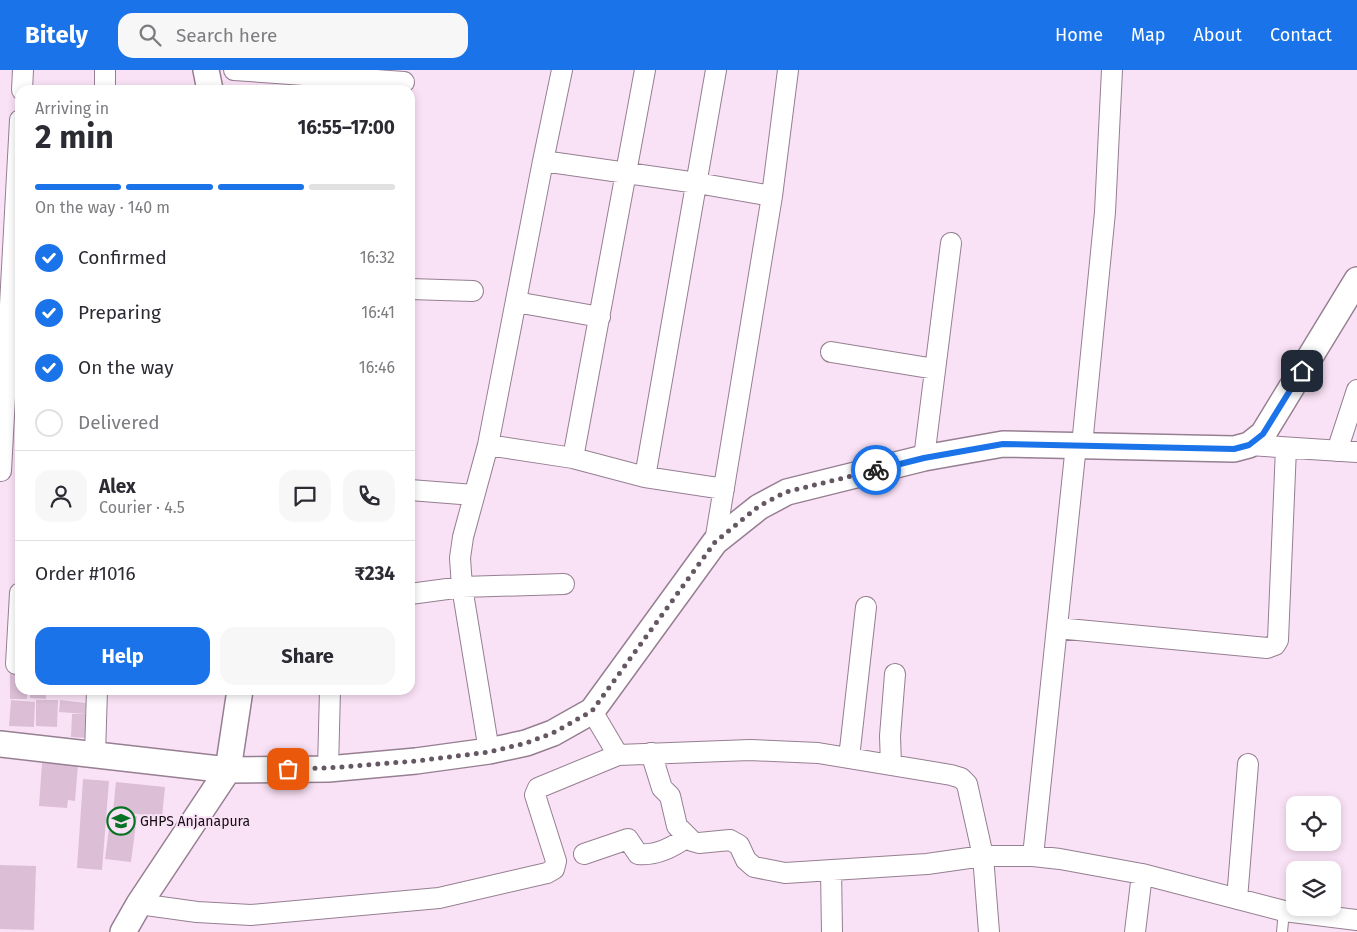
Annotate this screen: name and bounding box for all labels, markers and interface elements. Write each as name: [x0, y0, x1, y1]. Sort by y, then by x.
search box: [118, 13, 468, 58]
text: Bitely: [25, 21, 88, 49]
icon: search: [136, 21, 164, 49]
text: Search here: [176, 24, 277, 47]
text: Home: [1055, 24, 1103, 46]
text: Map: [1131, 24, 1165, 46]
text: About: [1193, 24, 1242, 46]
text: Contact: [1270, 24, 1332, 46]
text: Arriving in: [35, 99, 109, 118]
text: 16:55–17:00: [297, 116, 395, 139]
text: 2 min: [35, 118, 114, 156]
text: On the way · 140 m: [35, 198, 170, 217]
icon: check: [35, 244, 63, 272]
text: Confirmed: [78, 246, 167, 269]
text: 16:32: [360, 248, 395, 267]
icon: check: [35, 299, 63, 327]
text: Preparing: [78, 301, 161, 324]
text: 16:41: [361, 303, 395, 322]
pin: [1281, 350, 1323, 392]
icon: check: [35, 354, 63, 382]
text: On the way: [78, 356, 174, 379]
icon: home: [1288, 357, 1316, 385]
text: 16:46: [359, 358, 395, 377]
text: Delivered: [78, 411, 160, 434]
courier: [851, 445, 901, 495]
icon: bike: [862, 456, 890, 484]
button: person: [35, 470, 87, 522]
button: chat: [279, 470, 331, 522]
button: phone: [343, 470, 395, 522]
text: Alex: [99, 475, 136, 498]
text: Courier · 4.5: [99, 498, 185, 517]
text: Order #1016: [35, 562, 136, 585]
text: ₹234: [354, 562, 395, 585]
button: Help: [35, 627, 210, 685]
button: Share: [220, 627, 395, 685]
pin: [267, 748, 309, 790]
icon: bag: [274, 755, 302, 783]
map controls: [1286, 796, 1341, 916]
button: locate: [1286, 796, 1341, 851]
school or university icon: GHPS Anjanapura: [106, 806, 136, 836]
place label: GHPS Anjanapura: [140, 813, 250, 830]
button: layers: [1286, 861, 1341, 916]

